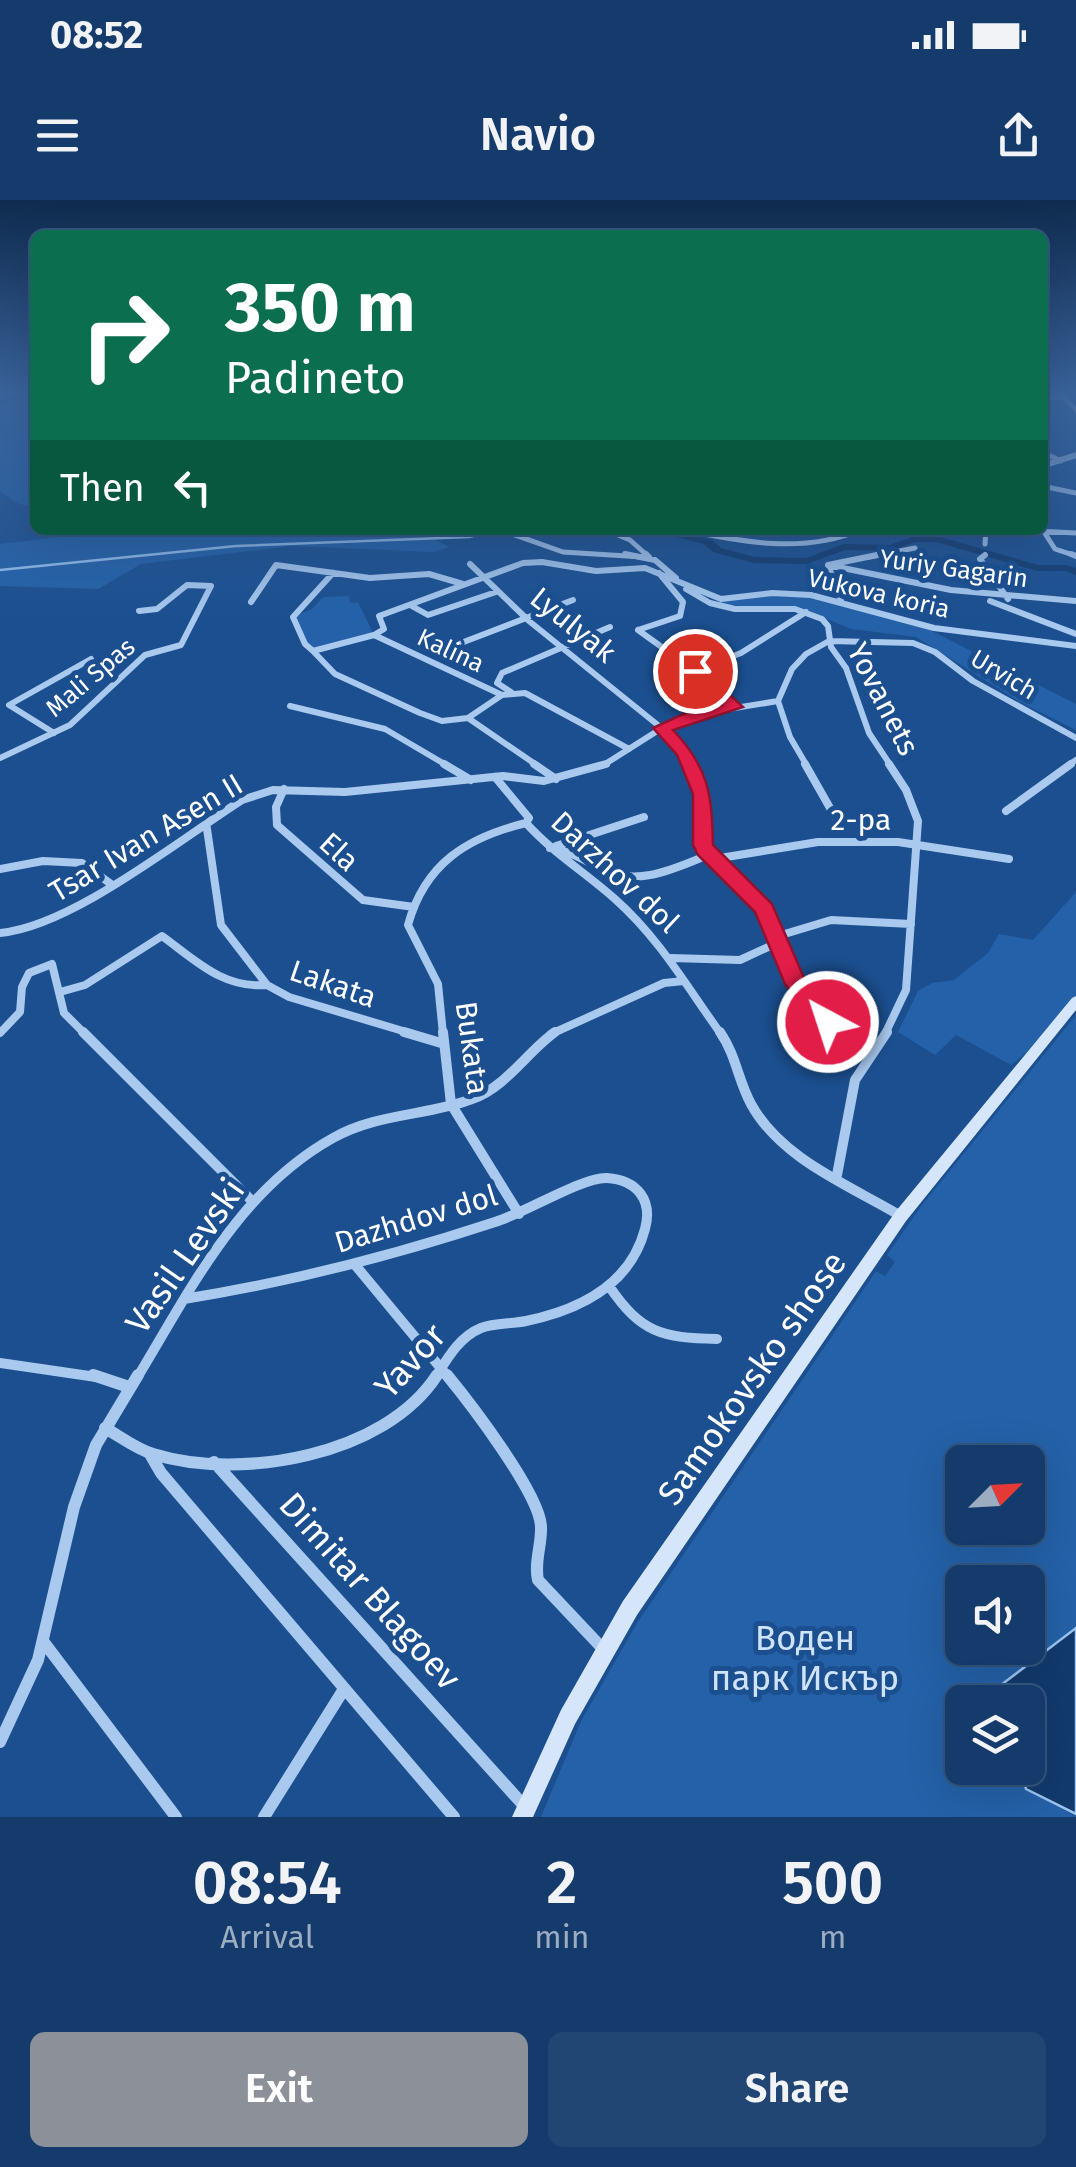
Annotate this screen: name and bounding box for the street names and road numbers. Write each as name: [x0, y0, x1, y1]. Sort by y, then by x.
street label: Yuriy Gagarin: [878, 544, 1030, 594]
street label: Vukova koria: [805, 563, 953, 625]
street label: Lyulyak: [523, 580, 624, 671]
street label: Kalina: [412, 622, 489, 679]
street label: Mali Spas: [40, 632, 141, 724]
street label: Yovanets: [839, 637, 927, 761]
street label: Urvich: [965, 643, 1042, 706]
street label: Tsar Ivan Asen II: [43, 766, 249, 910]
street label: 2-ра: [831, 802, 891, 838]
street label: Darzhov dol: [544, 804, 687, 940]
street label: Ela: [312, 825, 366, 879]
street label: Lakata: [285, 952, 381, 1016]
street label: Bukata: [448, 999, 496, 1097]
street label: Vasil Levski: [116, 1171, 254, 1341]
street label: Dazhdov dol: [330, 1177, 502, 1261]
street label: Samokovsko shose: [649, 1243, 855, 1513]
street label: Yavor: [366, 1315, 455, 1407]
street label: Dimitar Blagoev: [270, 1484, 470, 1698]

